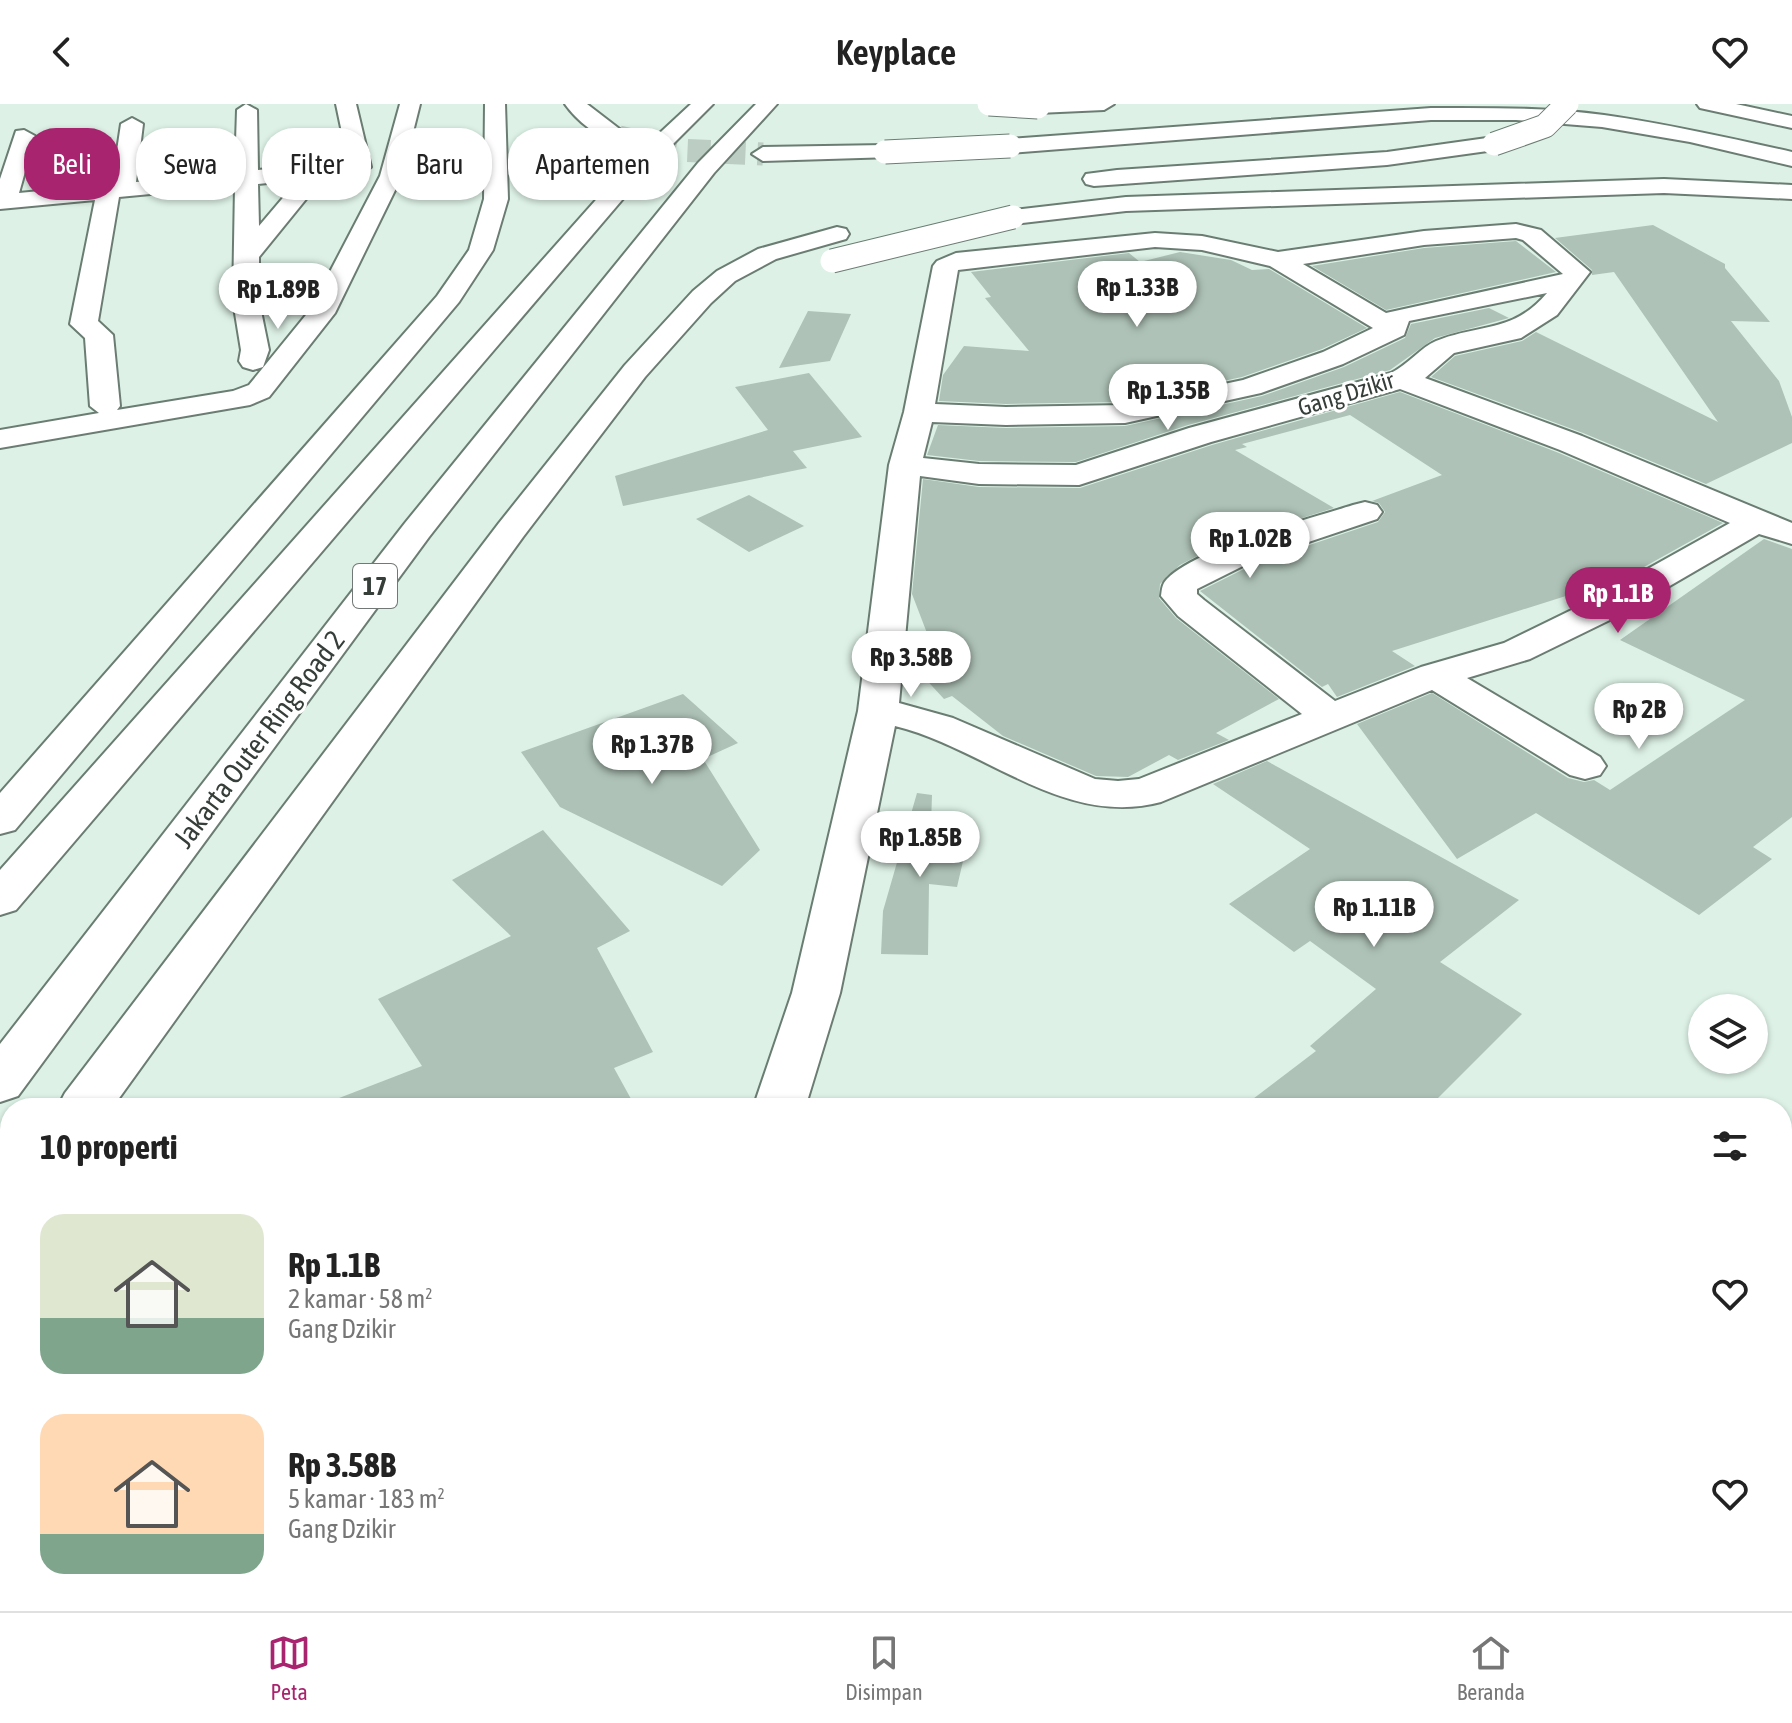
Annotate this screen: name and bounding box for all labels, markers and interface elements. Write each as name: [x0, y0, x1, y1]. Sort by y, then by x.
icon: back: [40, 30, 84, 74]
icon: heart: [1708, 30, 1752, 74]
text: Keyplace: [836, 31, 956, 73]
chip: Beli: [24, 128, 120, 200]
chip: Sewa: [136, 128, 246, 200]
chip: Filter: [262, 128, 371, 200]
chip: Baru: [387, 128, 492, 200]
chip: Apartemen: [508, 128, 678, 200]
pin: Rp 1.33B: [1054, 261, 1220, 329]
pin: Rp 1.89B: [195, 263, 361, 331]
text: Rp 1.33B: [1096, 272, 1178, 302]
text: Rp 1.89B: [237, 274, 319, 304]
pin: Rp 1.35B: [1085, 364, 1251, 432]
street label: Gang Dzikir: [1294, 366, 1398, 421]
text: Rp 1.35B: [1127, 375, 1209, 405]
pin: Rp 1.02B: [1167, 512, 1333, 580]
text: Rp 1.02B: [1209, 523, 1291, 553]
road number: 17: [353, 564, 397, 608]
pin: Rp 1.1B: [1544, 567, 1692, 635]
text: Rp 1.1B: [1583, 578, 1653, 608]
street label: Jakarta Outer Ring Road 2: [167, 624, 351, 854]
pin: Rp 3.58B: [828, 631, 994, 699]
text: Rp 3.58B: [870, 642, 952, 672]
pin: Rp 2B: [1583, 683, 1695, 751]
text: Rp 2B: [1612, 694, 1666, 724]
pin: Rp 1.37B: [569, 718, 735, 786]
text: Rp 1.37B: [611, 729, 693, 759]
pin: Rp 1.85B: [837, 811, 1003, 879]
text: Rp 1.85B: [879, 822, 961, 852]
pin: Rp 1.11B: [1291, 881, 1457, 949]
text: Rp 1.11B: [1333, 892, 1415, 922]
map controls: [1688, 994, 1768, 1074]
button: layers: [1688, 994, 1768, 1074]
icon: filters: [1708, 1124, 1752, 1168]
text: 10 properti: [40, 1127, 178, 1166]
text: Rp 1.1B: [288, 1245, 380, 1284]
icon: home: [104, 1246, 200, 1342]
icon: heart: [1708, 1272, 1752, 1316]
text: 2 kamar · 58 m²: [288, 1284, 432, 1314]
text: Gang Dzikir: [288, 1314, 395, 1344]
text: Rp 3.58B: [288, 1445, 396, 1484]
icon: home: [104, 1446, 200, 1542]
icon: heart: [1708, 1472, 1752, 1516]
text: 5 kamar · 183 m²: [288, 1484, 445, 1514]
text: Gang Dzikir: [288, 1514, 395, 1544]
tab: Peta: [267, 1631, 311, 1705]
tab: Disimpan: [845, 1631, 923, 1705]
tab: Beranda: [1457, 1631, 1525, 1705]

